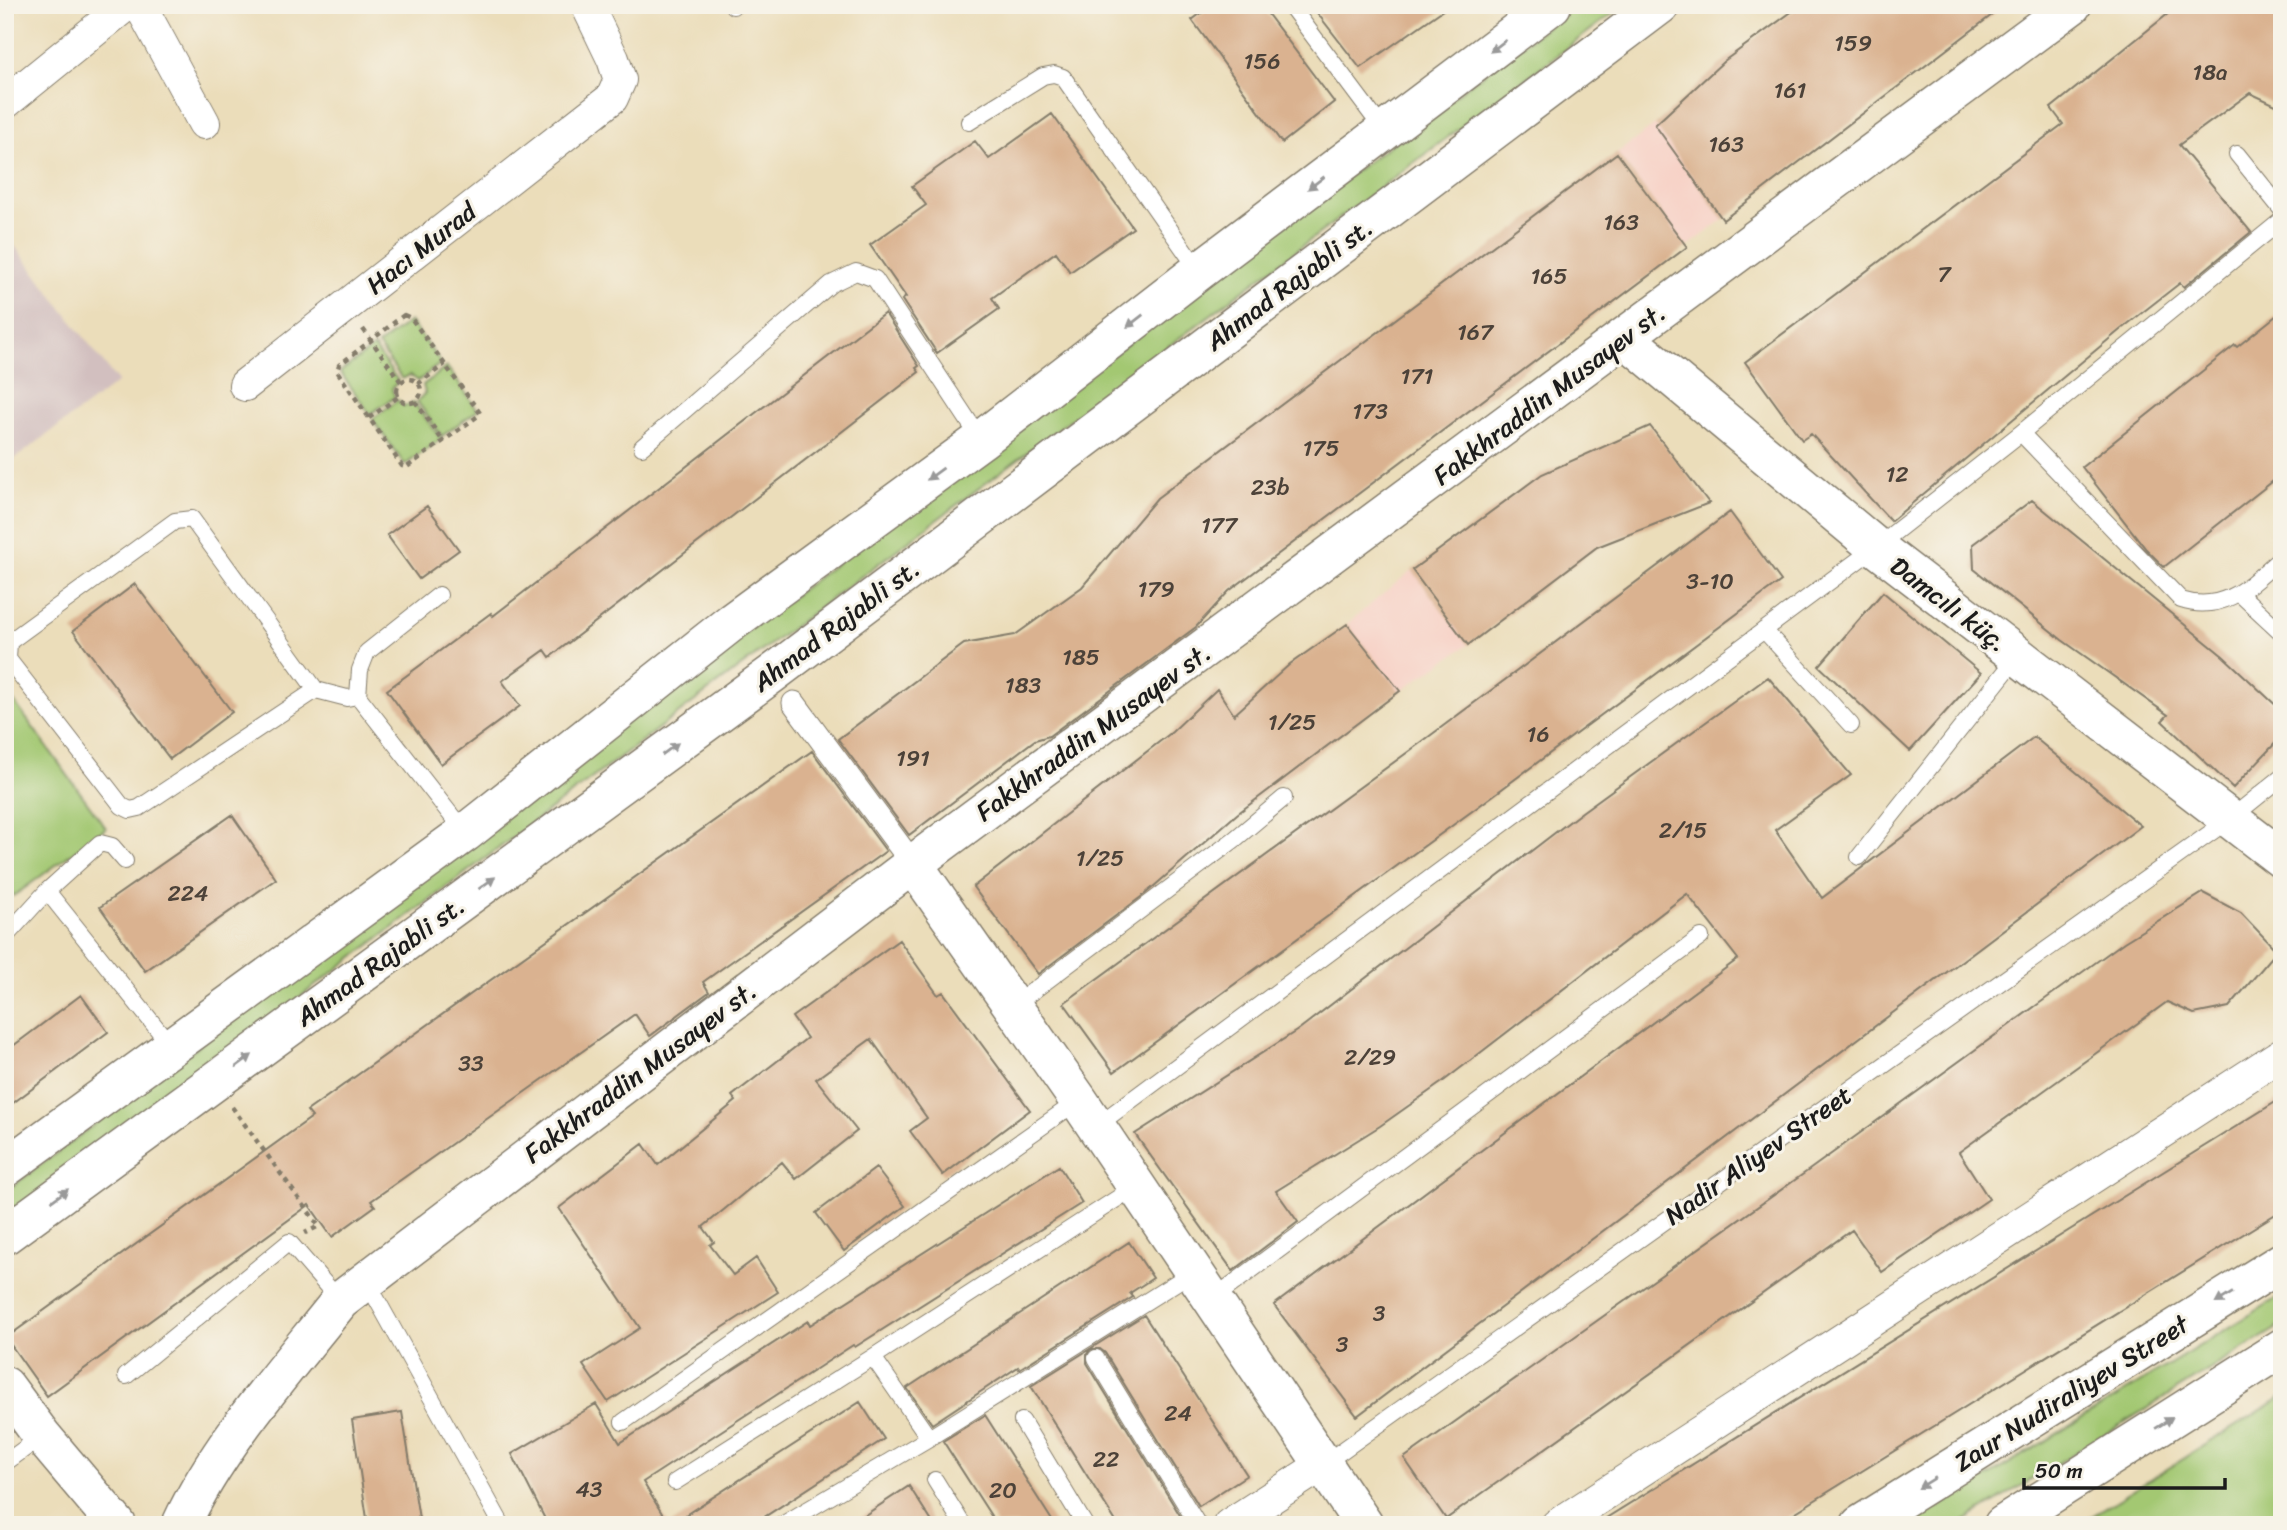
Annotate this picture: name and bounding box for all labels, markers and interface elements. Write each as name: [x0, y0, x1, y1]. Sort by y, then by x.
house number: 159: [1834, 23, 1872, 64]
one-way arrow: [1489, 39, 1507, 53]
house number: 156: [1244, 41, 1280, 82]
house number: 18a: [2192, 52, 2228, 93]
house number: 161: [1774, 70, 1807, 111]
house number: 163: [1708, 124, 1744, 165]
one-way arrow: [1307, 176, 1325, 190]
street label: Hacı Murad: [355, 188, 489, 306]
house number: 163: [1603, 202, 1639, 243]
street label: Ahmad Rajabli st.: [1194, 205, 1383, 363]
house number: 7: [1937, 254, 1952, 295]
house number: 165: [1531, 256, 1567, 297]
street label: Fakkhraddin Musayev st.: [1422, 291, 1676, 497]
house number: 167: [1457, 312, 1495, 353]
one-way arrow: [1126, 313, 1144, 327]
house number: 171: [1401, 356, 1434, 397]
house number: 173: [1352, 391, 1388, 432]
house number: 175: [1302, 428, 1340, 469]
house number: 12: [1885, 454, 1909, 495]
one-way arrow: [926, 467, 944, 481]
house number: 23b: [1251, 467, 1290, 508]
house number: 177: [1201, 505, 1239, 546]
street label: Damcılı küç.: [1880, 544, 2018, 664]
street label: Ahmad Rajabli st.: [741, 546, 930, 704]
house number: 3-10: [1686, 561, 1734, 602]
house number: 179: [1137, 569, 1175, 610]
street label: Fakkhraddin Musayev st.: [965, 630, 1221, 834]
house number: 185: [1062, 637, 1100, 678]
house number: 183: [1005, 665, 1042, 706]
house number: 1/25: [1268, 702, 1316, 743]
house number: 16: [1527, 714, 1549, 755]
house number: 191: [896, 738, 930, 779]
one-way arrow: [661, 741, 679, 756]
house number: 2/15: [1659, 810, 1707, 851]
house number: 1/25: [1076, 838, 1124, 879]
house number: 224: [168, 873, 208, 914]
one-way arrow: [478, 876, 496, 890]
street label: Ahmad Rajabli st.: [284, 883, 475, 1039]
street label: Fakkhraddin Musayev st.: [513, 969, 767, 1175]
house number: 2/29: [1344, 1037, 1396, 1078]
house number: 33: [458, 1043, 484, 1084]
one-way arrow: [235, 1054, 253, 1068]
street label: Nadir Aliyev Street: [1654, 1073, 1862, 1237]
one-way arrow: [51, 1188, 69, 1202]
one-way arrow: [2214, 1291, 2233, 1304]
house number: 3: [1373, 1293, 1386, 1334]
street label: Zaur Nudiraliyev Street: [1944, 1301, 2199, 1484]
house number: 3: [1336, 1324, 1349, 1365]
house number: 24: [1164, 1393, 1192, 1434]
one-way arrow: [2154, 1416, 2174, 1429]
house number: 22: [1093, 1439, 1119, 1480]
scale bar: [2024, 1446, 2226, 1490]
text: 50 m: [2035, 1452, 2083, 1490]
house number: 43: [575, 1469, 603, 1510]
house number: 20: [989, 1470, 1017, 1511]
one-way arrow: [1917, 1477, 1937, 1490]

